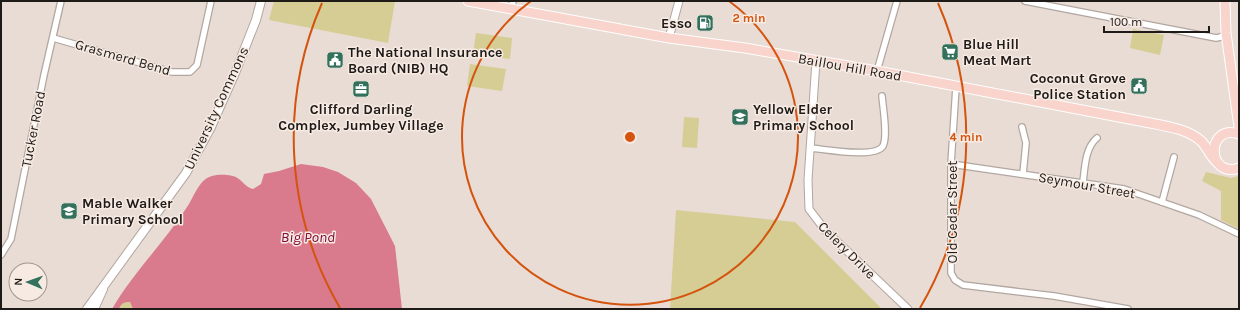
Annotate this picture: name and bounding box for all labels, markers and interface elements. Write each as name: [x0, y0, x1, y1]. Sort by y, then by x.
scale bar: [1104, 8, 1209, 34]
text: 2 min: [732, 11, 766, 25]
fuel station icon: Esso: [695, 13, 715, 33]
place label: Esso: [661, 15, 692, 32]
text: 100 m: [1110, 15, 1142, 29]
street label: Grasmerd Bend: [73, 36, 173, 79]
place label: Blue Hill Meat Mart: [963, 36, 1032, 69]
supermarket icon: Blue Hill Meat Mart: [940, 42, 960, 62]
street label: University Commons: [181, 44, 252, 172]
place label: The National Insurance Board (NIB) HQ: [348, 44, 503, 77]
public building icon: The National Insurance Board (NIB) HQ: [325, 50, 345, 70]
street label: Baillou Hill Road: [797, 50, 903, 85]
place label: Coconut Grove Police Station: [1030, 70, 1126, 103]
public building icon: Coconut Grove Police Station: [1129, 76, 1149, 96]
office icon: Clifford Darling Complex, Jumbey Village: [351, 79, 371, 99]
street label: Tucker Road: [18, 89, 49, 169]
place label: Clifford Darling Complex, Jumbey Village: [278, 101, 444, 134]
place label: Yellow Elder Primary School: [753, 101, 854, 134]
school or university icon: Yellow Elder Primary School: [730, 107, 750, 127]
centre of rings: [623, 130, 637, 144]
text: 4 min: [950, 130, 982, 144]
street label: Old Cedar Street: [944, 160, 961, 264]
street label: Seymour Street: [1037, 169, 1137, 202]
place label: Mable Walker Primary School: [82, 195, 183, 228]
school or university icon: Mable Walker Primary School: [59, 201, 79, 221]
street label: Celery Drive: [814, 218, 879, 283]
water label: Big Pond: [281, 228, 335, 246]
north arrow: [8, 262, 48, 302]
text: N: [12, 277, 25, 286]

